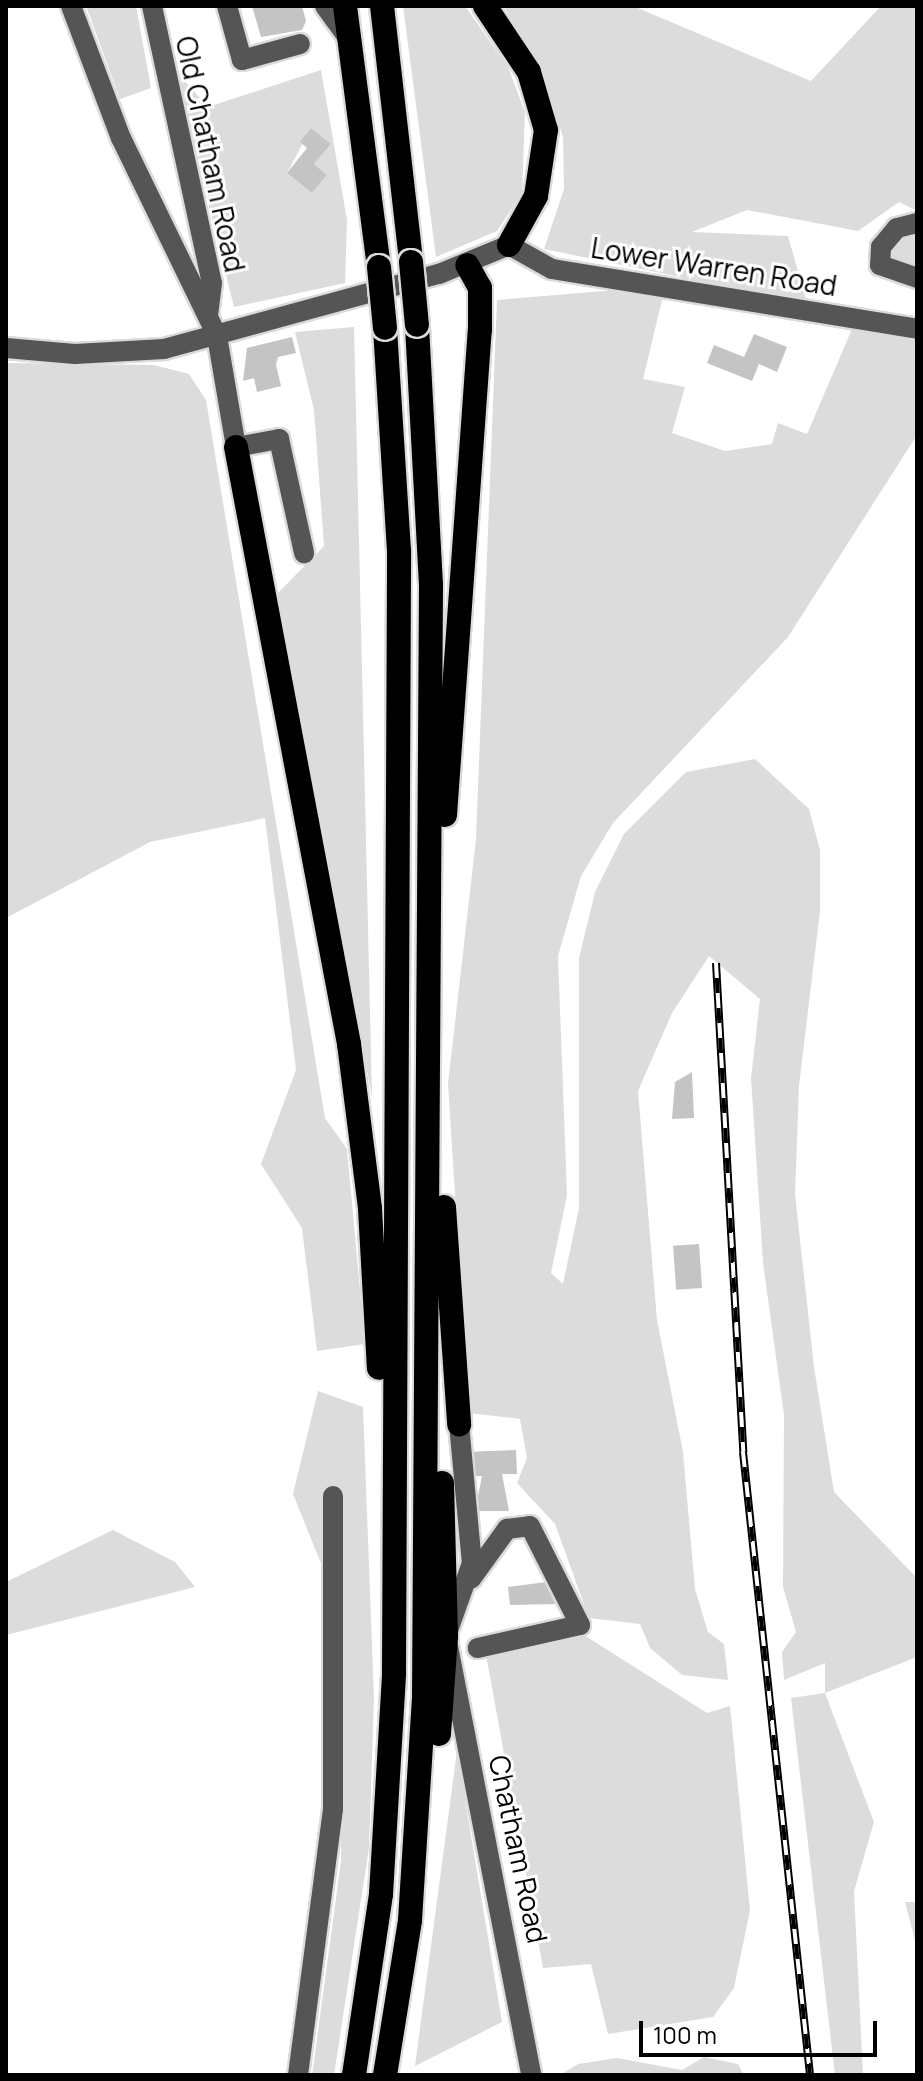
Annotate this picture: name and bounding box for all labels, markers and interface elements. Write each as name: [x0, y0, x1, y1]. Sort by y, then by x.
street label: Old Chatham Road: [170, 33, 252, 275]
street label: Lower Warren Road: [589, 230, 839, 302]
street label: Chatham Road: [483, 1752, 555, 1946]
scale bar: [643, 2005, 881, 2055]
text: 100 m: [653, 2018, 717, 2051]

